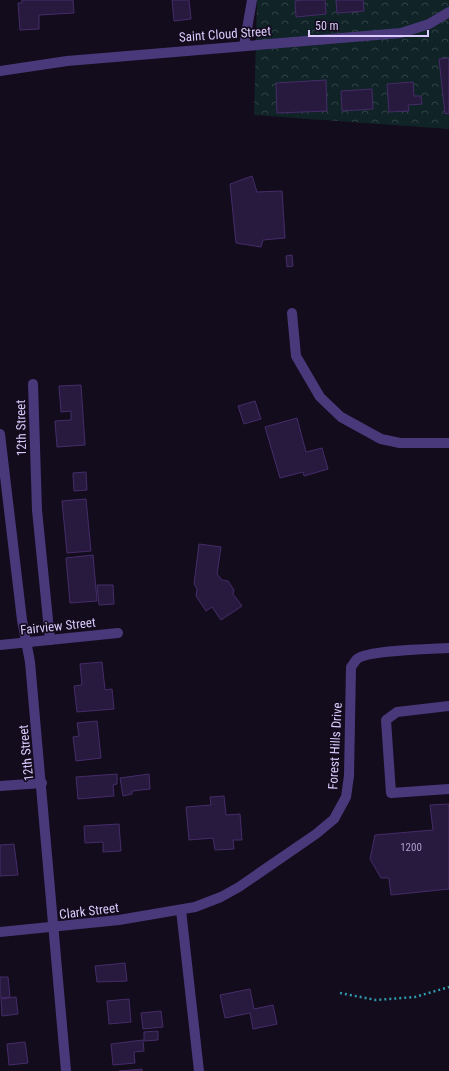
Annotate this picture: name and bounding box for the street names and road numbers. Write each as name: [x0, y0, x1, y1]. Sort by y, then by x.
street label: Saint Cloud Street: [179, 23, 272, 45]
street label: 12th Street: [13, 400, 29, 456]
street label: Fairview Street: [19, 615, 97, 637]
street label: Forest Hills Drive: [325, 702, 345, 790]
street label: 12th Street: [16, 724, 36, 782]
street label: Clark Street: [58, 900, 120, 922]

